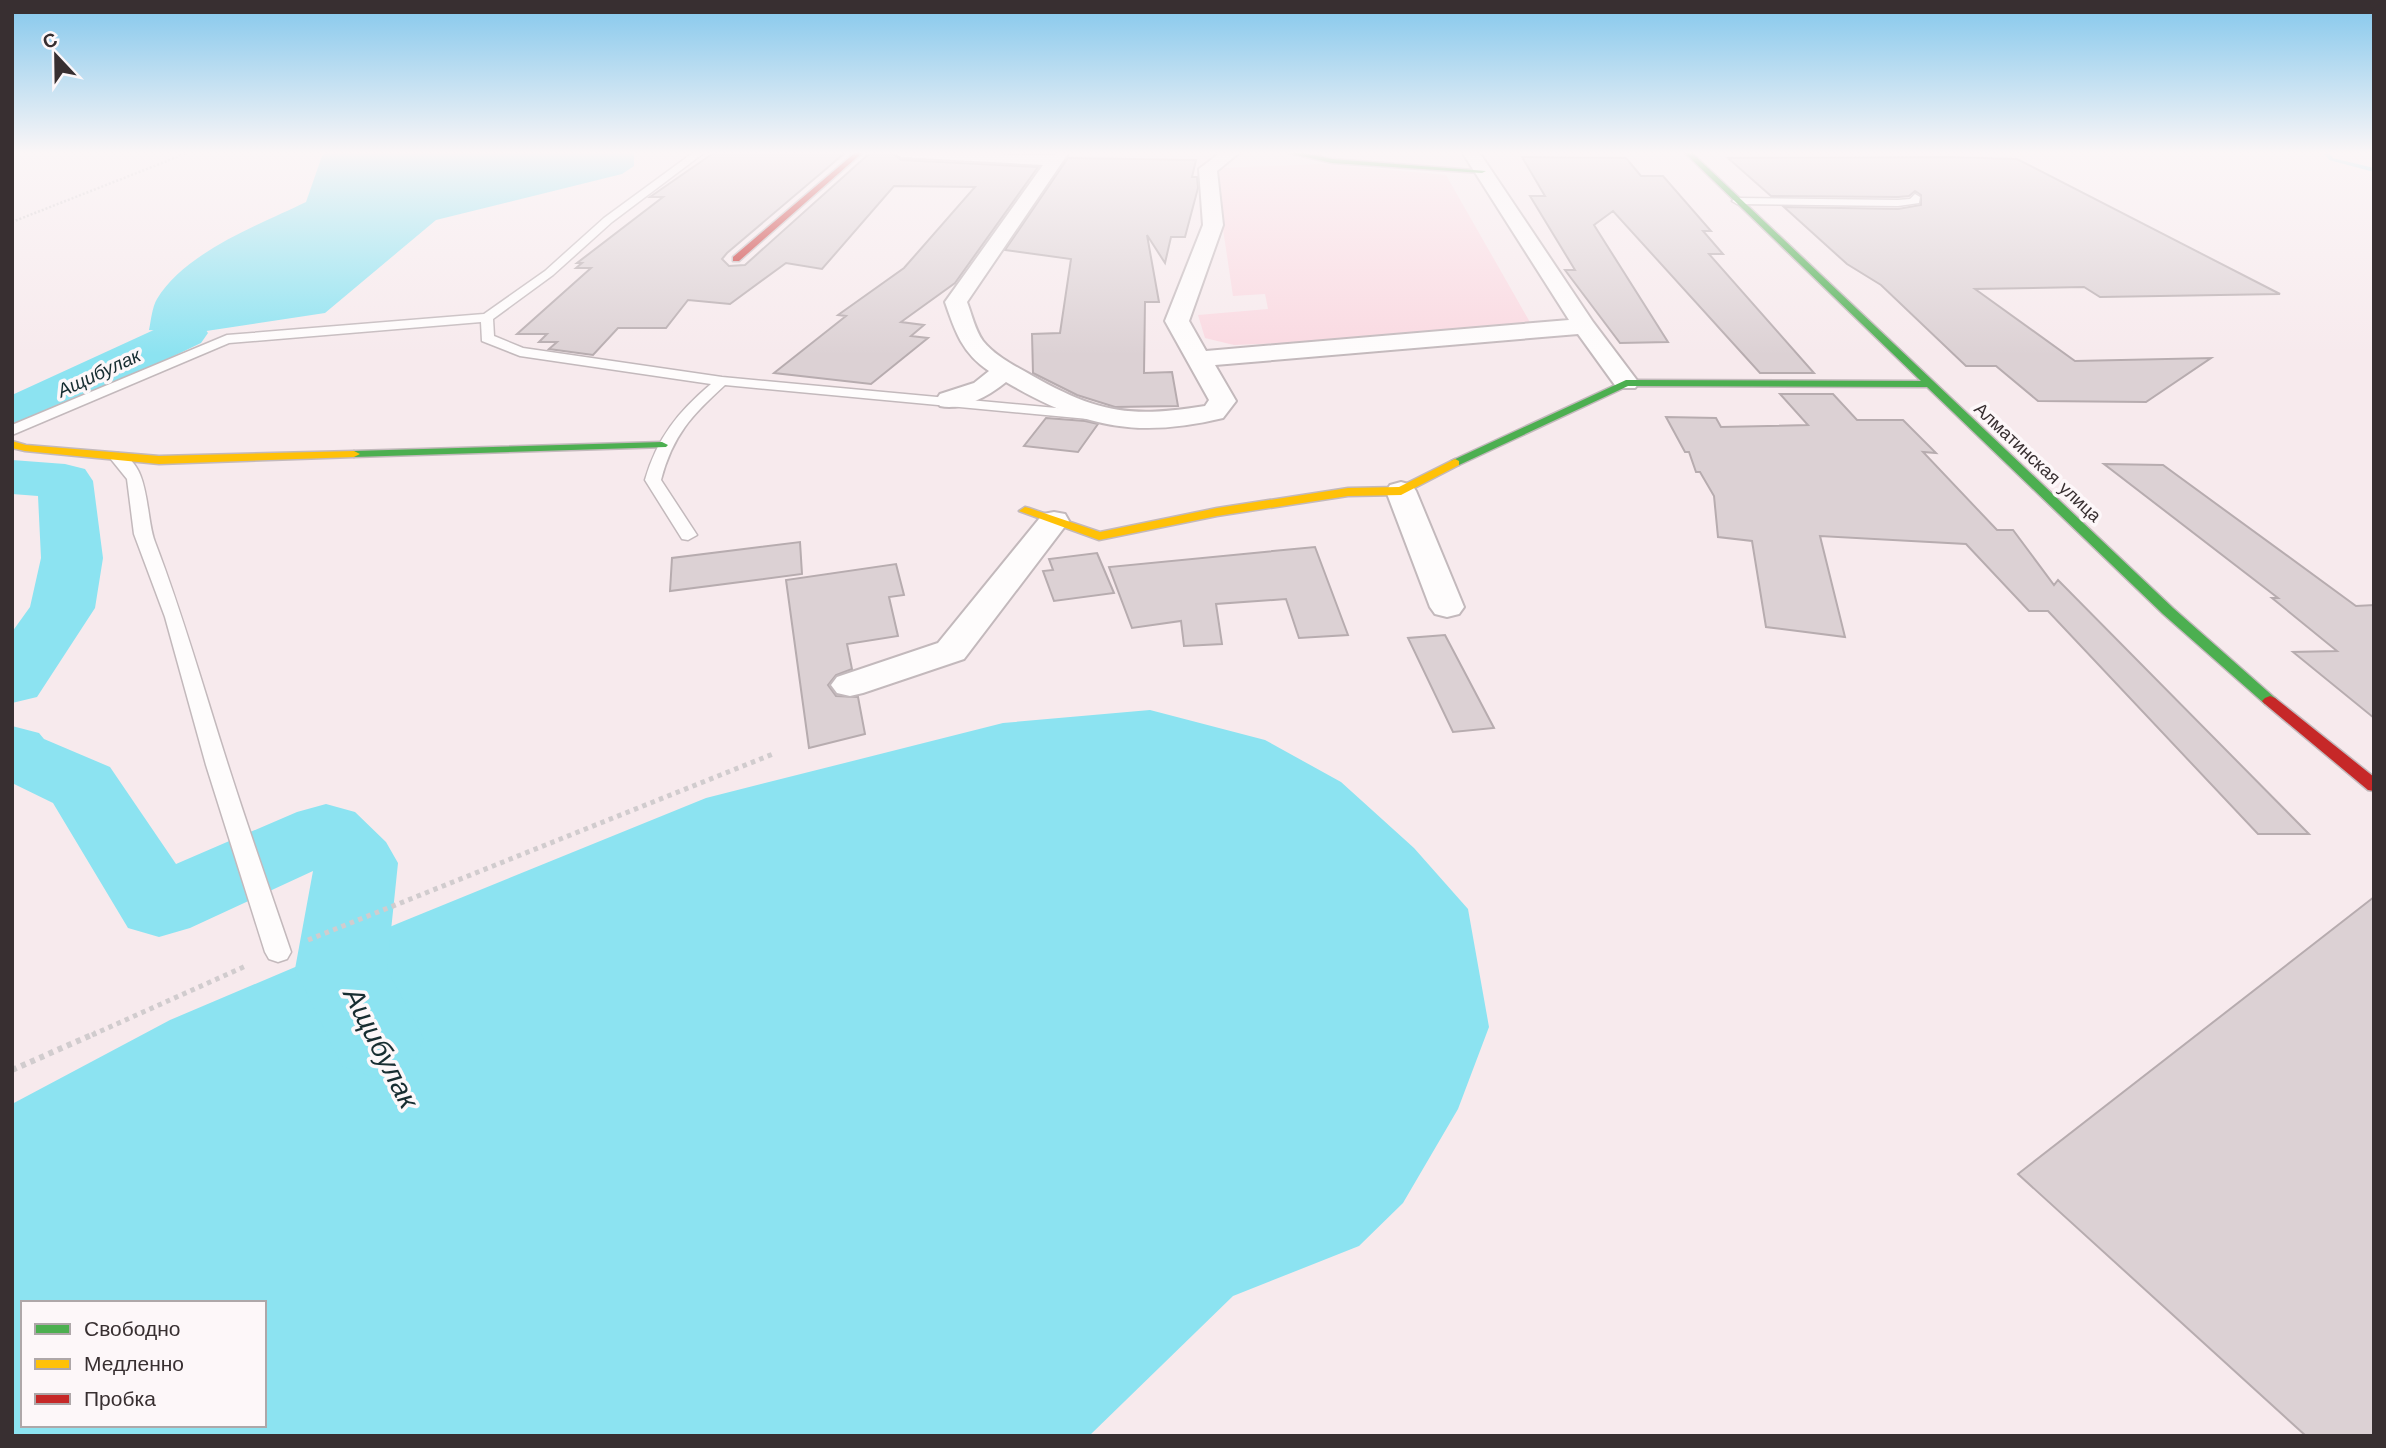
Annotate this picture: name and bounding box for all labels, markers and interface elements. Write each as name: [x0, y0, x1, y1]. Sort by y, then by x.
north arrow: [21, 21, 91, 91]
text: С: [39, 27, 61, 54]
water label: Ащибулак: [53, 343, 145, 403]
street label: Алматинская улица: [1970, 398, 2106, 527]
water label: Ащибулак: [336, 980, 426, 1116]
legend: [21, 1301, 266, 1427]
text: Свободно: [84, 1316, 181, 1341]
text: Медленно: [84, 1351, 184, 1376]
text: Пробка: [84, 1386, 156, 1411]

